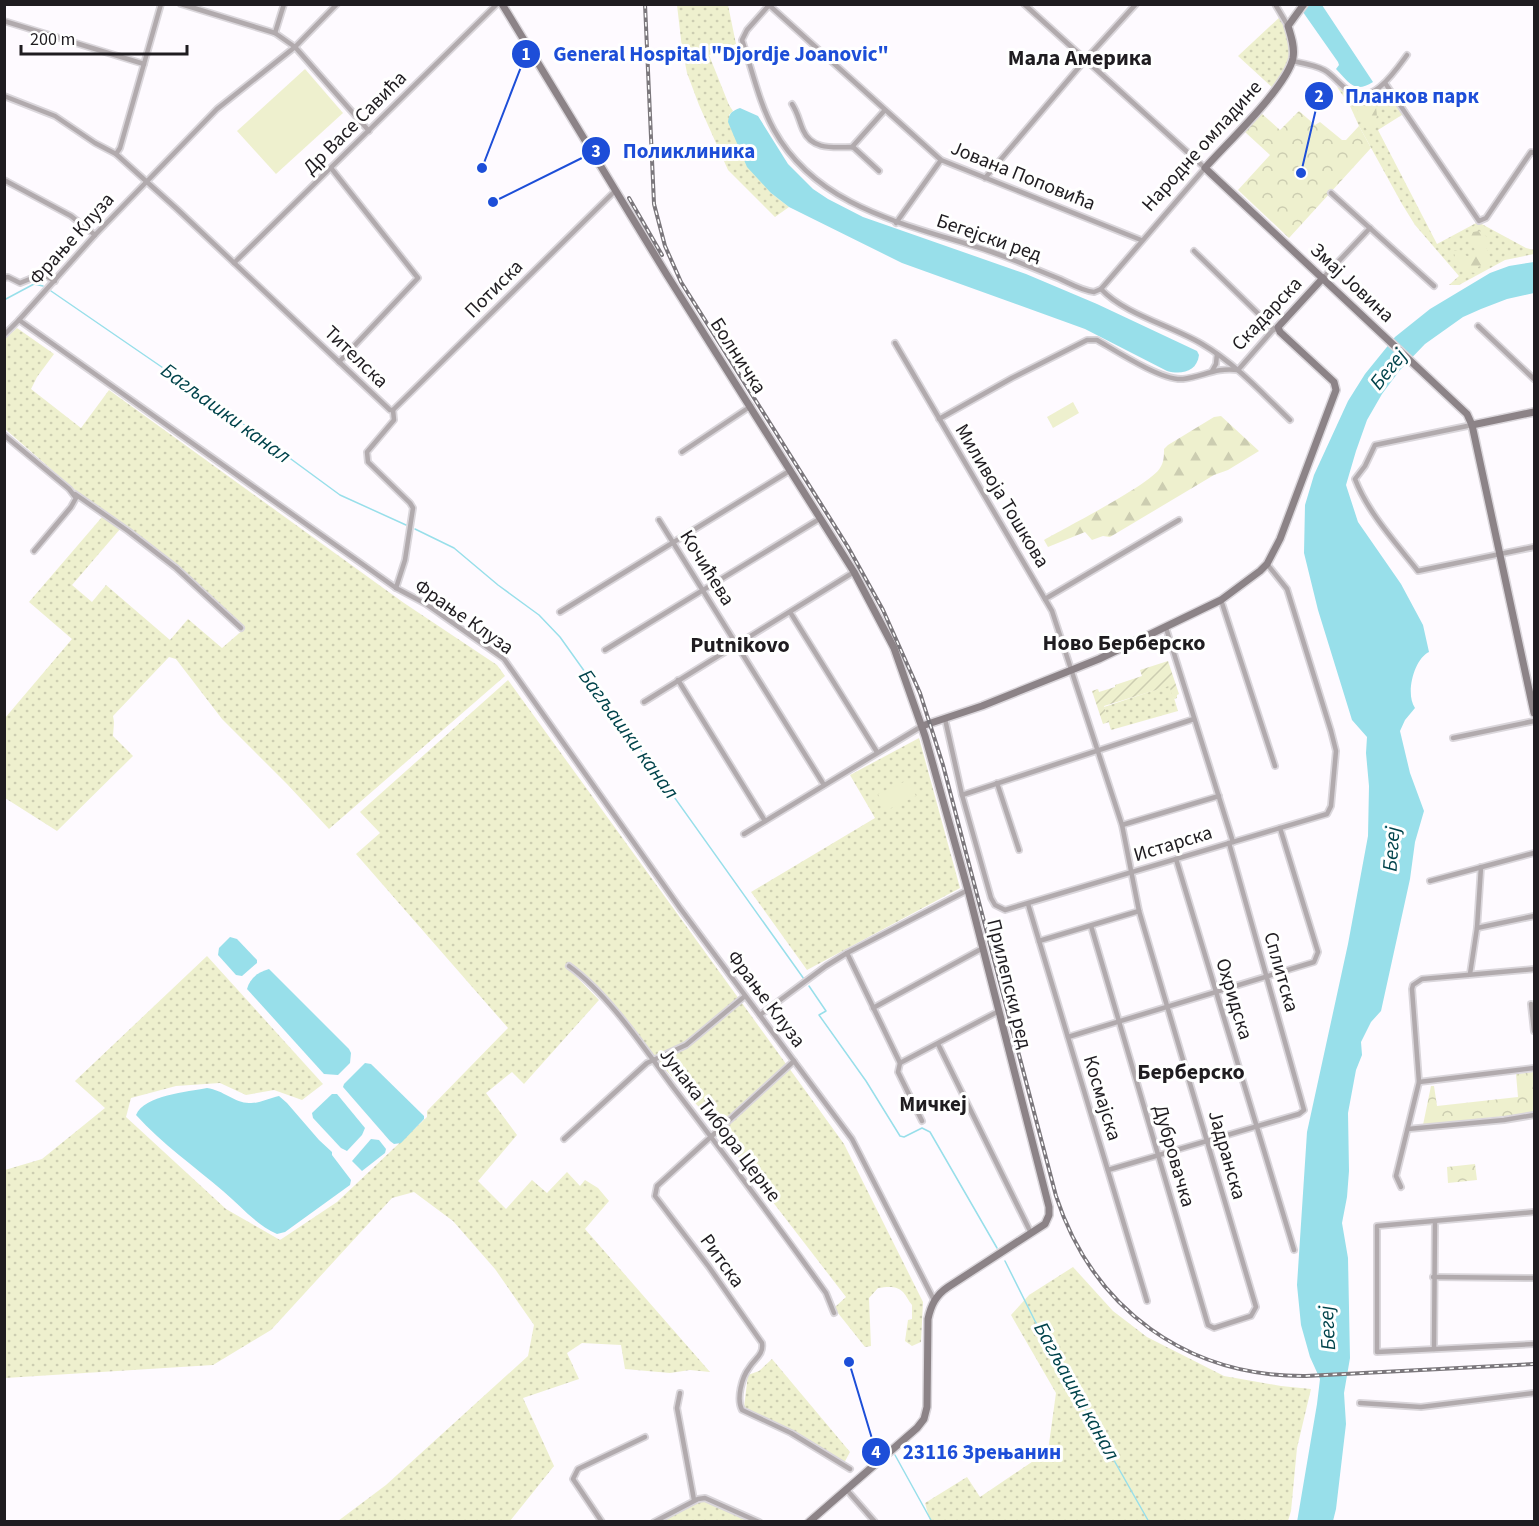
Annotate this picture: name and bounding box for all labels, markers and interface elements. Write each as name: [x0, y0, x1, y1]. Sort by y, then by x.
scale bar: [21, 18, 188, 56]
text: 200 m: [30, 27, 75, 52]
callout: General Hospital "Djordje Joanovic": [511, 34, 901, 73]
text: General Hospital "Djordje Joanovic": [553, 39, 889, 69]
text: 1: [521, 42, 531, 67]
district label: Мала Америка: [1008, 42, 1152, 74]
street label: Др Васе Савића: [297, 65, 413, 181]
street label: Народне омладине: [1135, 74, 1269, 218]
callout: Планков парк: [1304, 76, 1491, 115]
text: Планков парк: [1345, 81, 1479, 111]
text: 2: [1314, 84, 1324, 109]
callout: Поликлиника: [581, 131, 767, 170]
street label: Јована Поповића: [946, 134, 1100, 218]
text: Поликлиника: [623, 136, 755, 166]
text: 3: [591, 139, 601, 164]
street label: Фрање Клуза: [23, 187, 121, 291]
street label: Бегејски ред: [933, 207, 1046, 269]
street label: Змај Јовина: [1304, 237, 1400, 329]
street label: Потиска: [458, 253, 530, 325]
street label: Скадарска: [1225, 271, 1309, 357]
street label: Болничка: [703, 312, 773, 400]
street label: Тителска: [318, 319, 394, 395]
water label: Бегеј: [1362, 341, 1414, 396]
water label: Багљашки канал: [155, 356, 297, 470]
street label: Миливоја Тошкова: [948, 419, 1056, 573]
street label: Кочићева: [673, 525, 741, 611]
street label: Фрање Клуза: [409, 572, 519, 662]
district label: Ново Берберско: [1043, 627, 1205, 659]
district label: Putnikovo: [690, 629, 790, 661]
water label: Багљашки канал: [572, 663, 686, 805]
street label: Истарска: [1130, 819, 1216, 869]
water label: Бегеј: [1374, 825, 1408, 872]
street label: Прилепски ред: [979, 916, 1039, 1052]
street label: Сплитска: [1256, 929, 1306, 1015]
street label: Фрање Клуза: [720, 944, 812, 1054]
street label: Охридска: [1208, 955, 1260, 1043]
street label: Јунака Тибора Церне: [653, 1042, 787, 1208]
street label: Космајска: [1076, 1052, 1128, 1144]
district label: Берберско: [1137, 1056, 1245, 1088]
district label: Мичкеј: [899, 1089, 967, 1119]
street label: Дубровачка: [1146, 1102, 1202, 1210]
street label: Јадранска: [1201, 1107, 1253, 1203]
street label: Ритска: [693, 1228, 751, 1294]
water label: Бегеј: [1311, 1304, 1343, 1351]
water label: Багљашки канал: [1026, 1316, 1128, 1466]
callout: 23116 Зрењанин: [861, 1433, 1073, 1472]
text: 23116 Зрењанин: [903, 1437, 1061, 1467]
text: 4: [871, 1440, 881, 1465]

